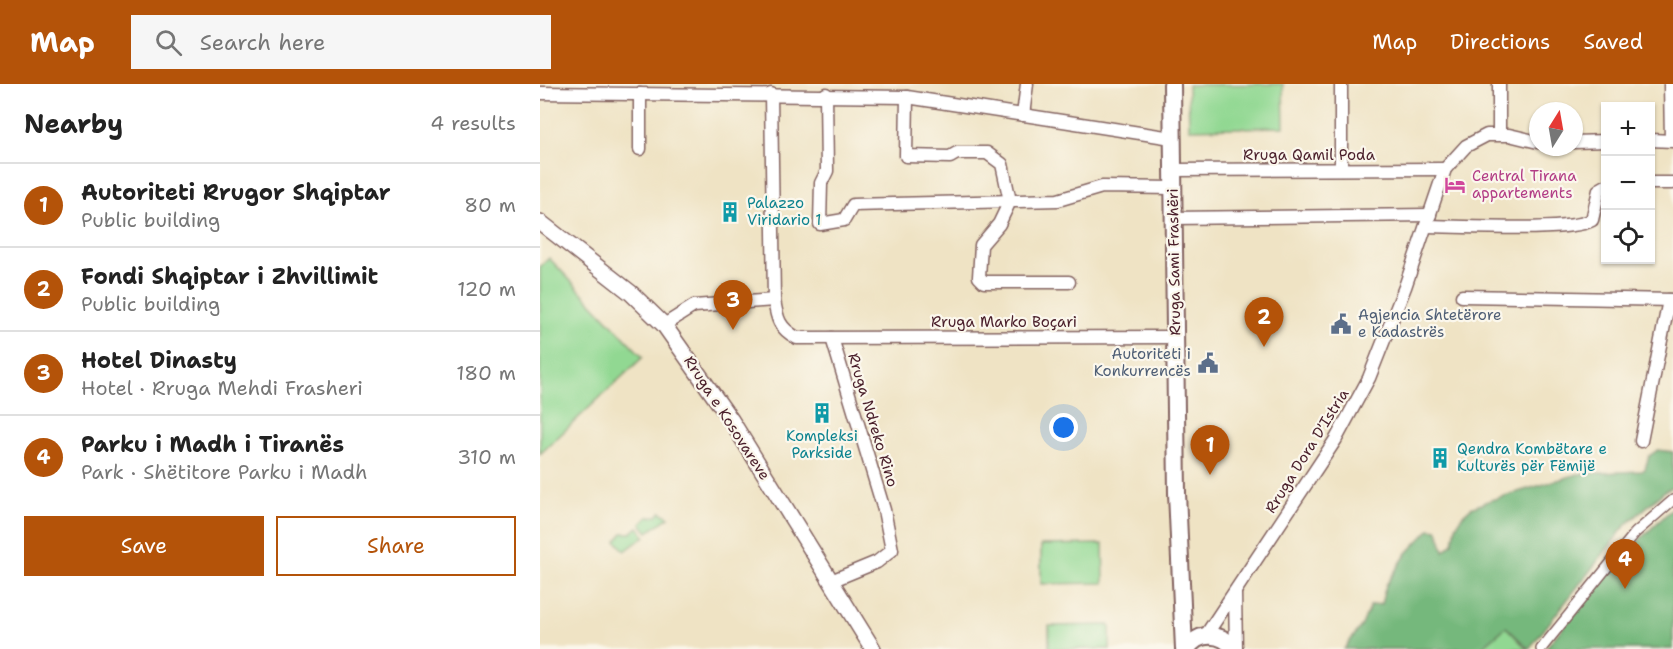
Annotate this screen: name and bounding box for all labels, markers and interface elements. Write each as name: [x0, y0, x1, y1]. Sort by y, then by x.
search box: [131, 15, 551, 69]
text: Map: [30, 23, 95, 61]
icon: search: [152, 26, 185, 59]
text: Search here: [200, 28, 325, 57]
text: Map: [1372, 28, 1417, 56]
text: Directions: [1450, 28, 1550, 56]
text: Saved: [1583, 28, 1643, 56]
north arrow: [1529, 102, 1583, 156]
map controls: [1601, 102, 1655, 264]
button: +: [1601, 102, 1655, 156]
text: Nearby: [24, 106, 123, 141]
text: 4 results: [430, 110, 516, 136]
street label: Rruga Qamil Poda: [1243, 145, 1376, 165]
button: −: [1601, 156, 1655, 210]
place label: Central Tirana appartements: [1472, 166, 1577, 203]
hotel icon: Central Tirana appartements: [1443, 173, 1467, 197]
text: Autoriteti Rrugor Shqiptar: [81, 178, 391, 207]
street label: Rruga Sami Frashëri: [1163, 188, 1185, 336]
text: 1: [39, 192, 48, 218]
text: 80 m: [464, 192, 516, 218]
place label: Palazzo Viridario 1: [747, 193, 821, 230]
building icon: Palazzo Viridario 1: [718, 200, 742, 224]
text: Public building: [81, 207, 220, 233]
button: locate: [1601, 210, 1655, 264]
text: Fondi Shqiptar i Zhvillimit: [81, 262, 378, 291]
text: 2: [37, 276, 51, 302]
text: 120 m: [457, 276, 516, 302]
pin: 3: [714, 280, 752, 330]
text: Public building: [81, 291, 220, 317]
pin: 2: [1244, 298, 1284, 347]
place label: Agjencia Shtetërore e Kadastrës: [1358, 305, 1501, 342]
street label: Rruga Marko Boçari: [931, 312, 1077, 332]
public building icon: Agjencia Shtetërore e Kadastrës: [1329, 312, 1353, 336]
place label: Autoriteti i Konkurrencës: [1094, 344, 1191, 381]
text: Hotel Dinasty: [81, 346, 237, 375]
street label: Rruga Ndreko Rino: [843, 351, 903, 489]
public building icon: Autoriteti i Konkurrencës: [1196, 351, 1220, 375]
street label: Rruga e Kosovareve: [679, 352, 775, 484]
text: 3: [37, 360, 51, 386]
text: 180 m: [456, 360, 516, 386]
text: Hotel · Rruga Mehdi Frasheri: [81, 375, 363, 401]
street label: Rruga Dora D'Istria: [1261, 385, 1354, 517]
building icon: Kompleksi Parkside: [810, 401, 834, 425]
your location: [1049, 413, 1078, 442]
place label: Kompleksi Parkside: [786, 426, 858, 463]
pin: 1: [1190, 426, 1230, 475]
text: Parku i Madh i Tiranës: [81, 430, 344, 459]
place label: Qendra Kombëtare e Kulturës për Fëmijë: [1457, 439, 1607, 476]
text: 4: [37, 444, 51, 470]
text: 310 m: [457, 444, 516, 470]
building icon: Qendra Kombëtare e Kulturës për Fëmijë: [1428, 446, 1452, 470]
text: Park · Shëtitore Parku i Madh: [81, 459, 368, 485]
button: Save: [24, 516, 264, 576]
button: Share: [276, 516, 516, 576]
pin: 4: [1606, 540, 1644, 589]

